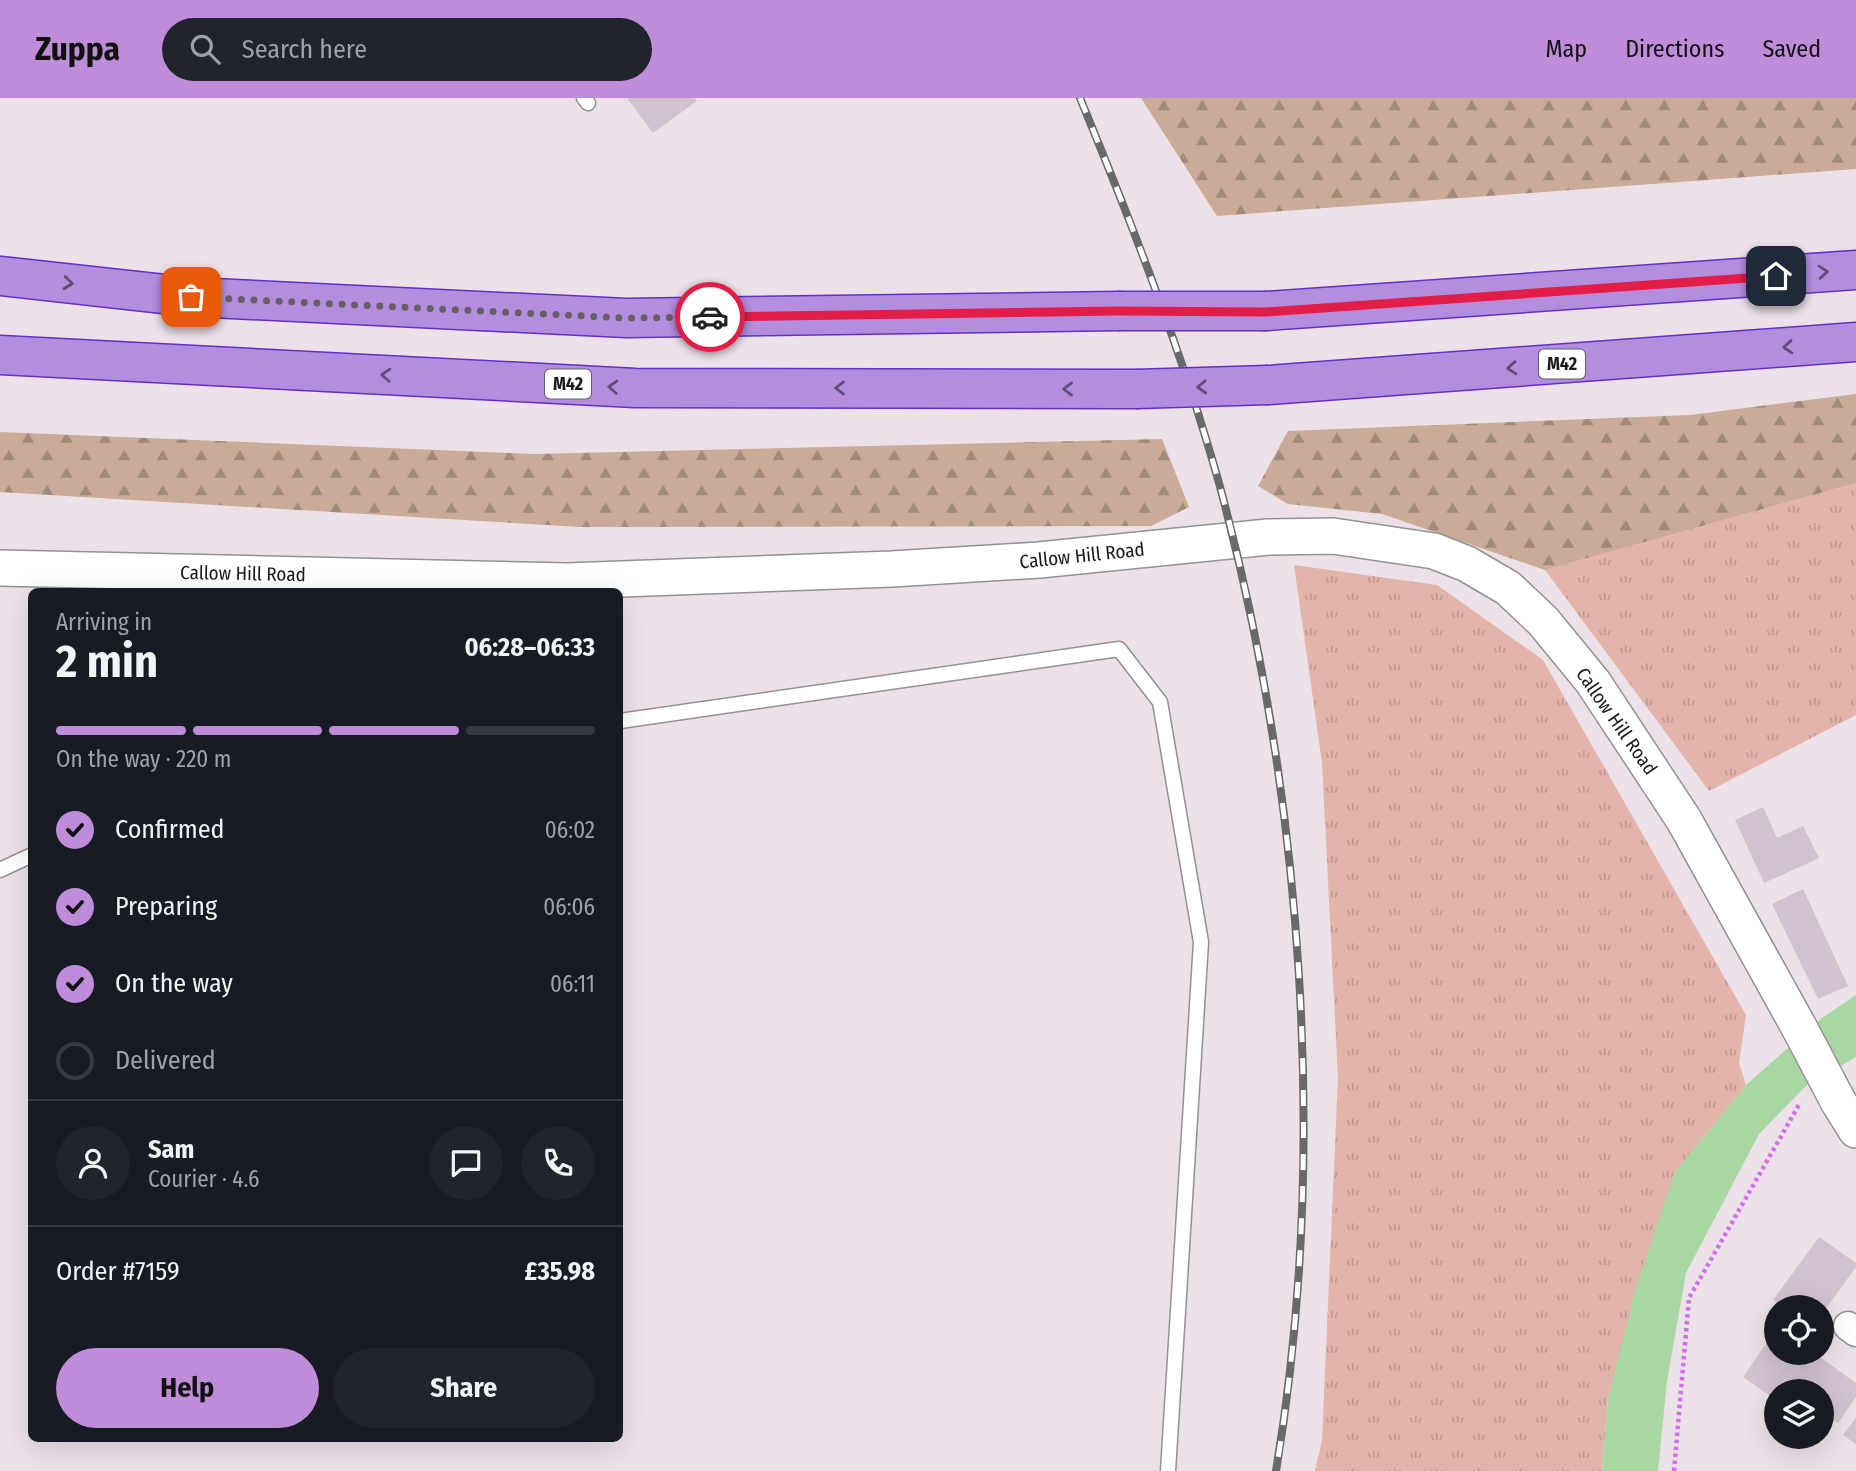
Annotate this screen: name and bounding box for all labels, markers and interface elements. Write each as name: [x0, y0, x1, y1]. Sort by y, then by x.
search box: [162, 18, 652, 81]
text: Zuppa: [35, 29, 120, 69]
icon: search: [186, 30, 224, 68]
text: Search here: [242, 34, 367, 65]
text: Map: [1546, 35, 1587, 63]
text: Directions: [1625, 35, 1724, 63]
text: Saved: [1762, 35, 1821, 63]
pin: [1746, 246, 1806, 306]
icon: home: [1757, 257, 1795, 295]
one-way arrow: [1818, 265, 1829, 280]
pin: [161, 267, 221, 327]
one-way arrow: [62, 276, 74, 291]
icon: bag: [172, 278, 210, 316]
courier: [675, 282, 745, 352]
icon: car: [691, 298, 729, 336]
one-way arrow: [1782, 339, 1793, 354]
road number: M42: [1539, 350, 1585, 378]
one-way arrow: [1506, 360, 1517, 375]
one-way arrow: [380, 367, 391, 382]
road number: M42: [545, 370, 591, 398]
one-way arrow: [607, 379, 618, 394]
one-way arrow: [834, 380, 845, 396]
one-way arrow: [1196, 380, 1207, 395]
one-way arrow: [1062, 381, 1072, 397]
street label: Callow Hill Road: [1018, 537, 1146, 573]
street label: Callow Hill Road: [180, 561, 306, 586]
text: Arriving in: [56, 608, 152, 636]
text: 06:28–06:33: [464, 632, 595, 663]
text: 2 min: [56, 634, 158, 689]
street label: Callow Hill Road: [1571, 663, 1662, 779]
text: On the way · 220 m: [56, 745, 231, 773]
icon: check: [56, 811, 94, 849]
text: Confirmed: [115, 814, 225, 845]
text: 06:02: [545, 816, 595, 844]
icon: check: [56, 888, 94, 926]
text: Preparing: [115, 891, 217, 922]
text: 06:06: [543, 893, 595, 921]
icon: check: [56, 965, 94, 1003]
text: On the way: [115, 968, 233, 999]
text: 06:11: [550, 970, 595, 998]
text: Delivered: [115, 1045, 216, 1076]
button: person: [56, 1126, 130, 1200]
button: chat: [429, 1126, 503, 1200]
button: phone: [521, 1126, 595, 1200]
text: Sam: [148, 1134, 194, 1165]
text: Courier · 4.6: [148, 1165, 259, 1193]
text: Order #7159: [56, 1256, 180, 1287]
text: £35.98: [525, 1256, 595, 1287]
map controls: [1764, 1295, 1834, 1449]
button: locate: [1764, 1295, 1834, 1365]
button: Help: [56, 1348, 319, 1428]
button: Share: [333, 1348, 595, 1428]
button: layers: [1764, 1379, 1834, 1449]

